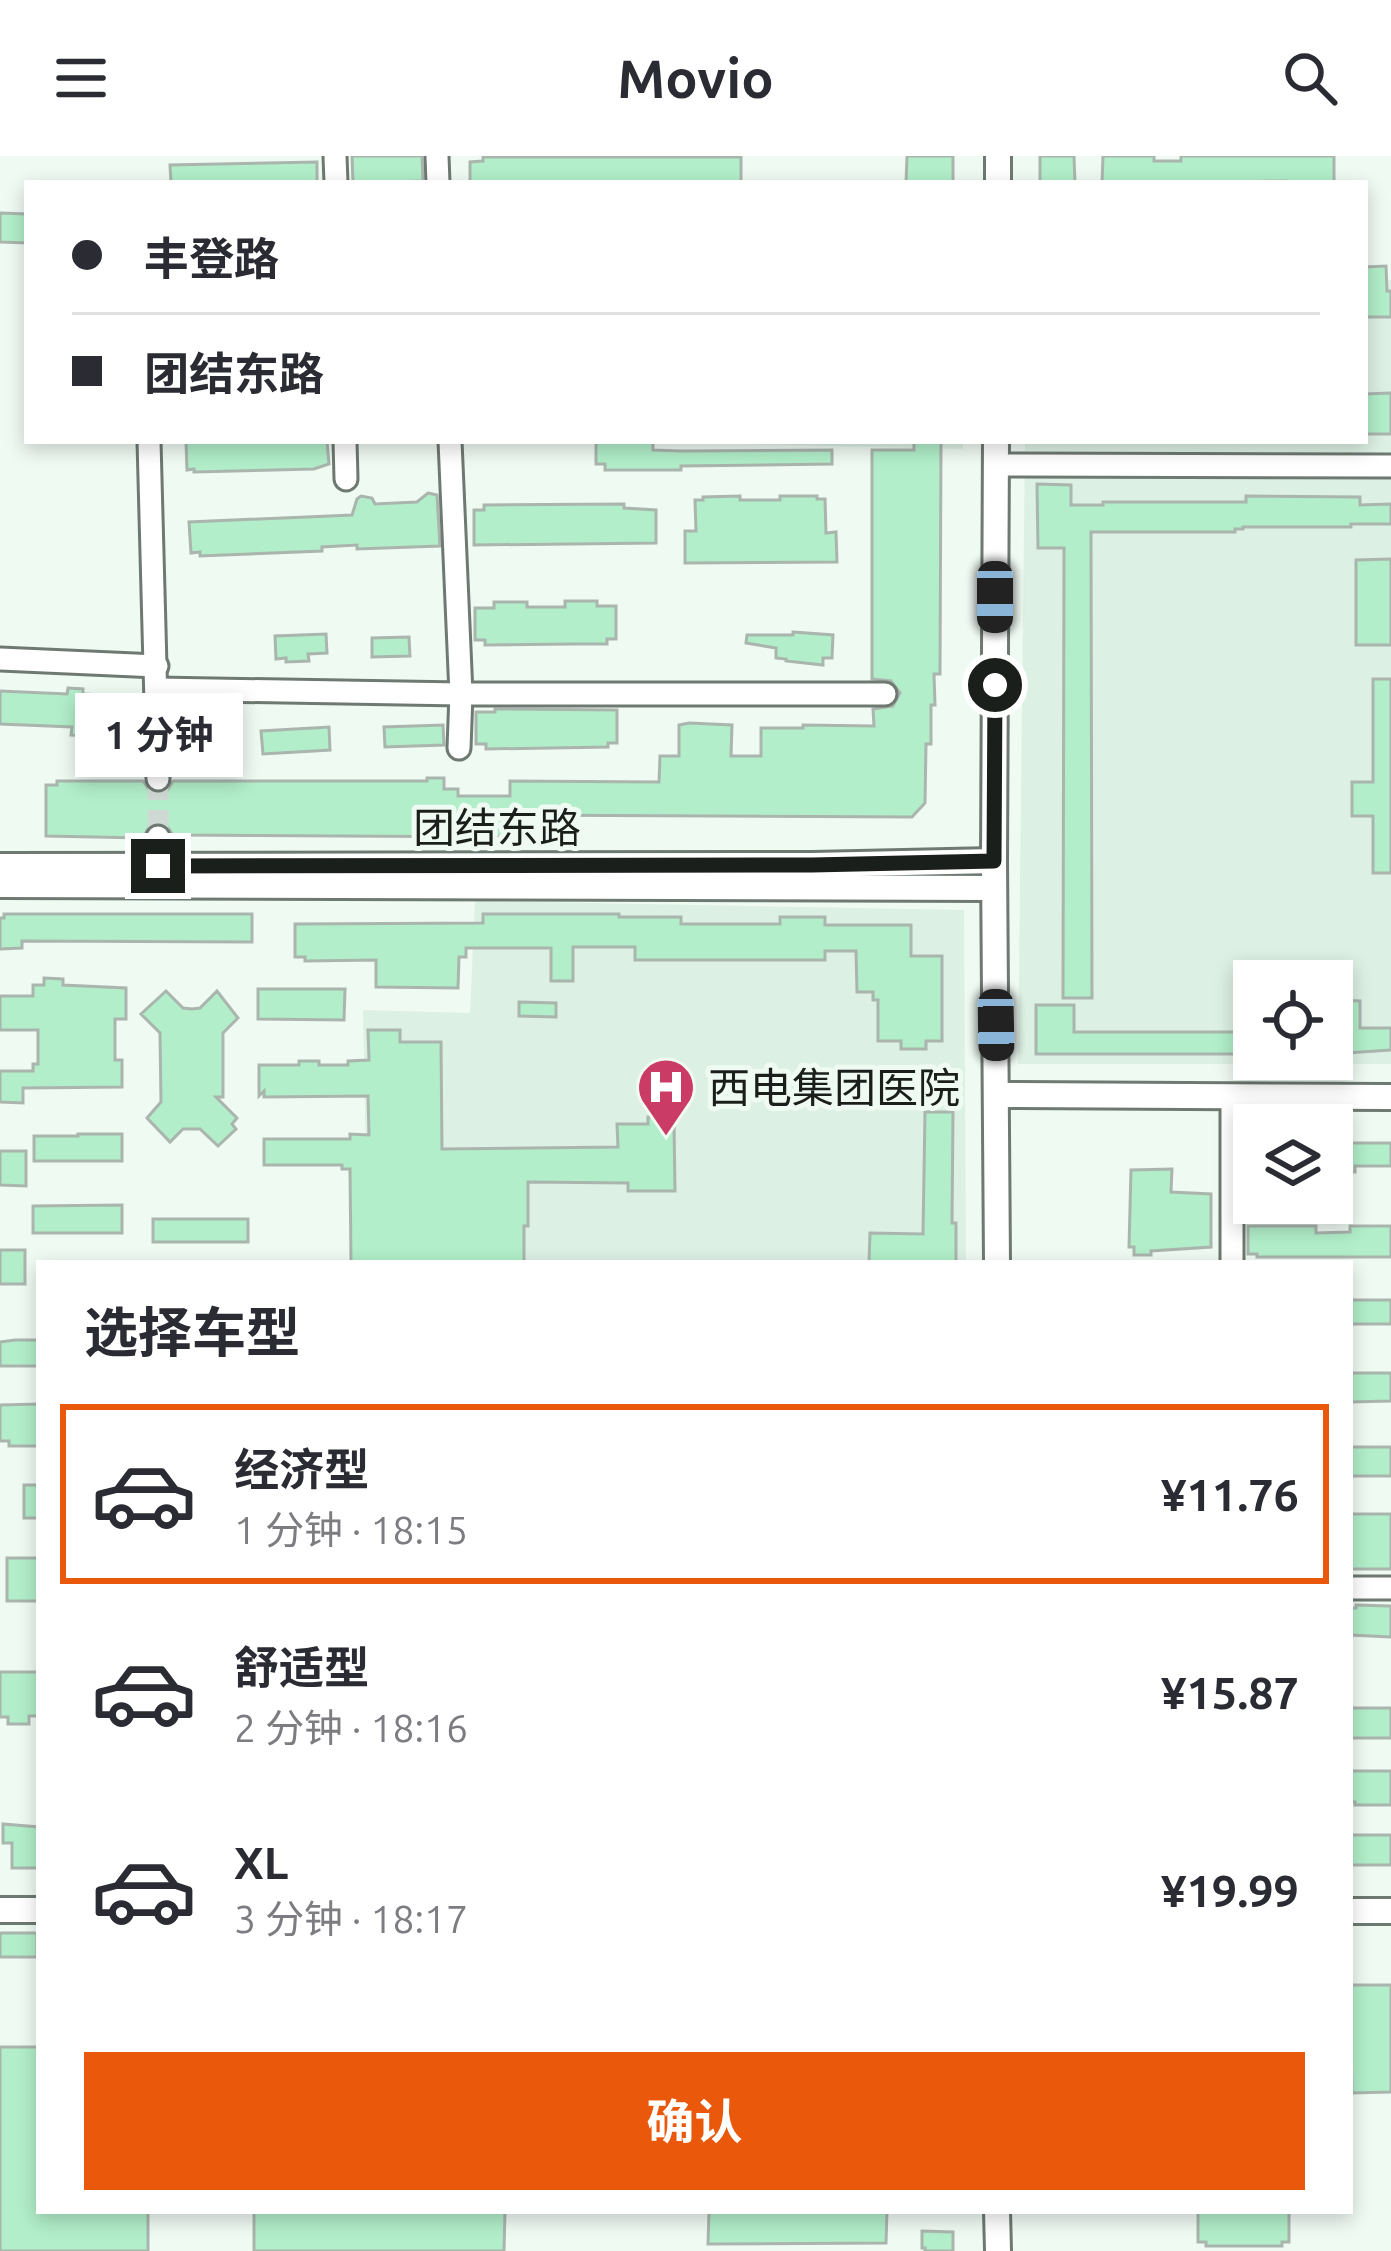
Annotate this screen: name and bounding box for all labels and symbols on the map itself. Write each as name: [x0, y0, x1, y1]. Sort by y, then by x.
car: [977, 561, 1013, 633]
route start: [968, 658, 1022, 712]
callout: 1 分钟: [74, 692, 242, 776]
street label: 团结东路: [413, 804, 581, 851]
route end: [131, 839, 185, 893]
car: [977, 989, 1015, 1061]
hospital icon: 西电集团医院: [635, 1056, 697, 1138]
place label: 西电集团医院: [708, 1064, 960, 1111]

